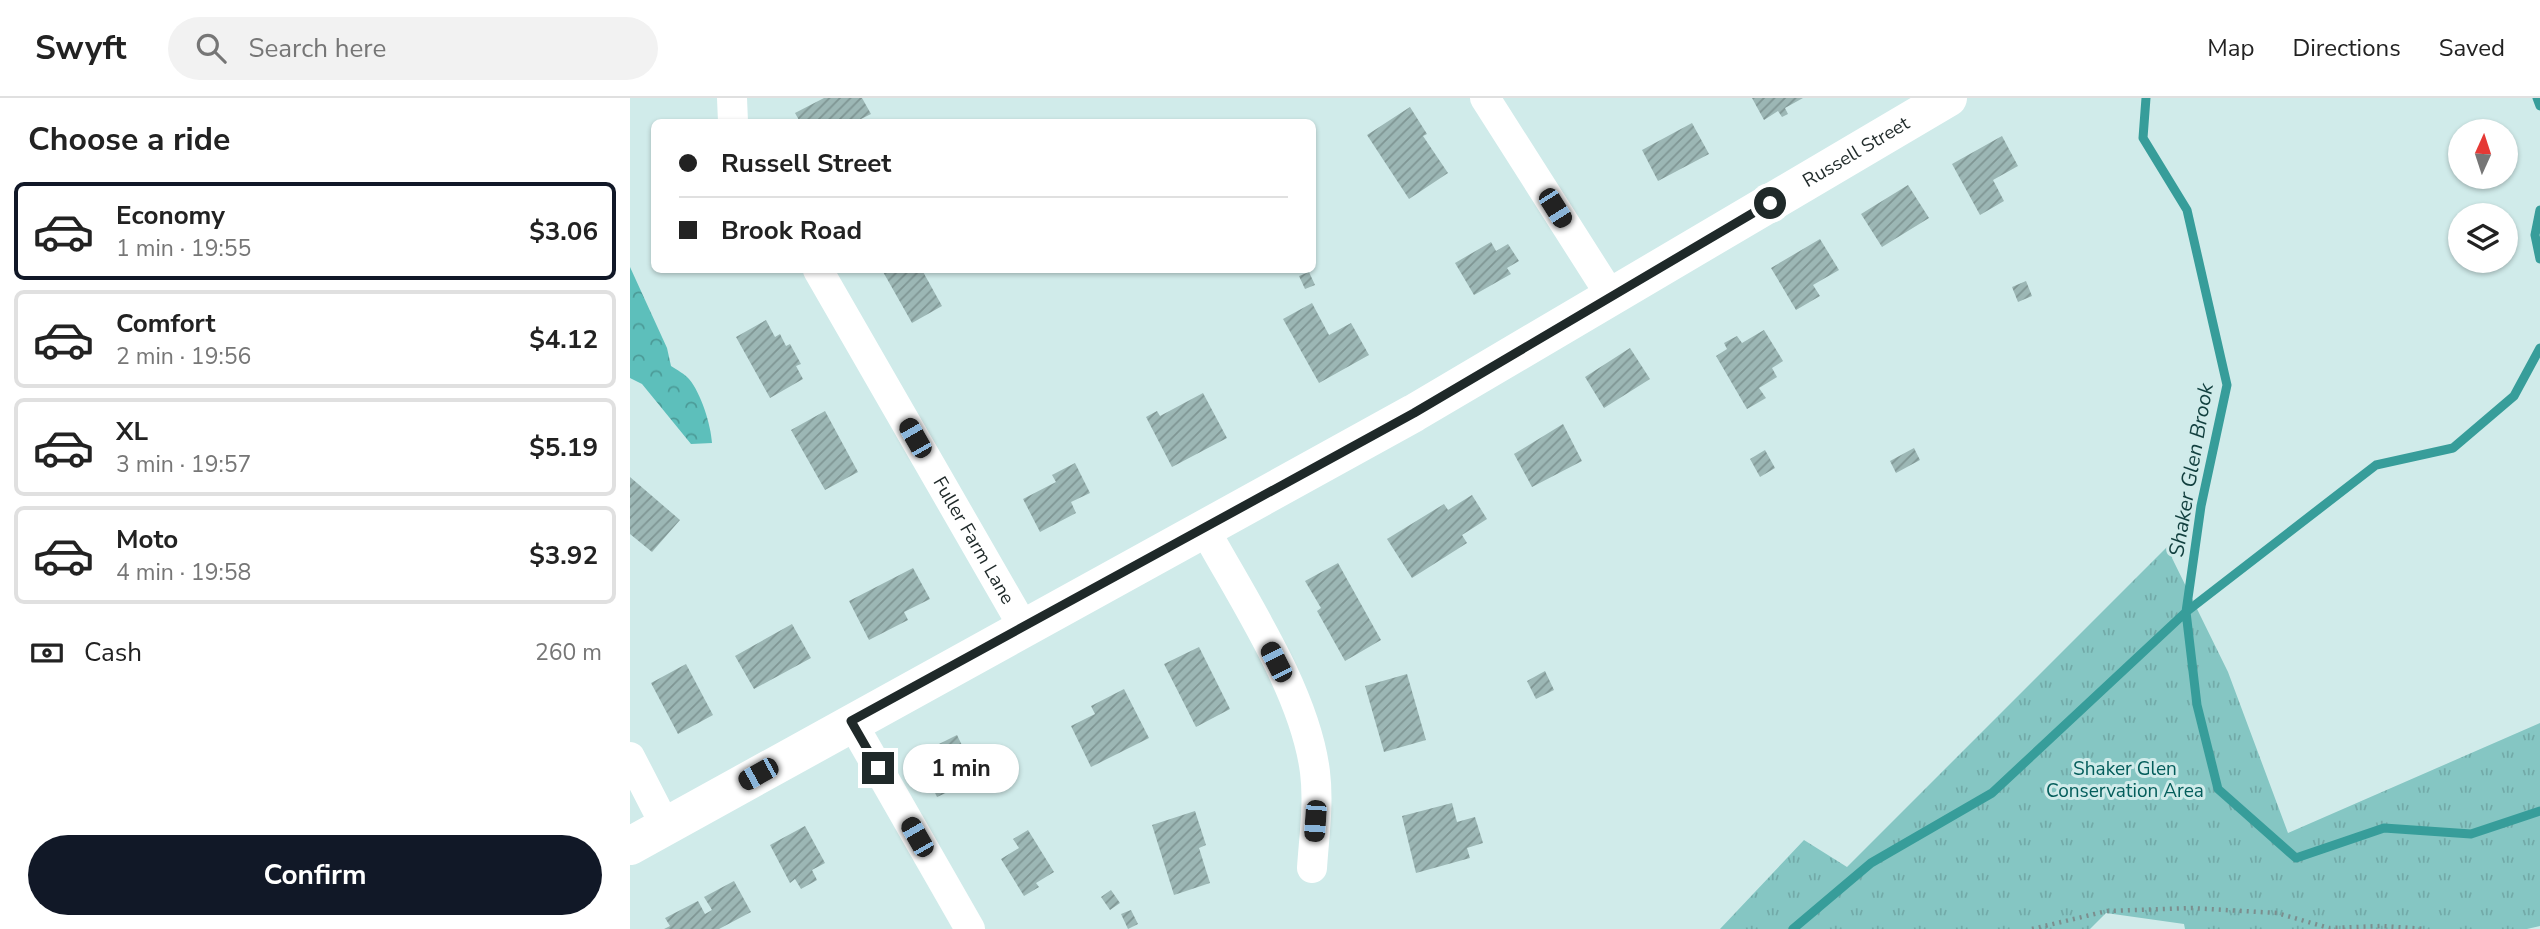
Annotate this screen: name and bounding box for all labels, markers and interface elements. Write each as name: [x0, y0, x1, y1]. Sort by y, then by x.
search box: [168, 17, 658, 80]
text: Swyft: [35, 26, 126, 71]
icon: search: [192, 29, 230, 67]
text: Search here: [248, 31, 386, 66]
text: Map: [2207, 32, 2254, 64]
text: Directions: [2292, 32, 2401, 64]
text: Saved: [2439, 32, 2505, 64]
street label: Russell Street: [1798, 110, 1915, 194]
text: Choose a ride: [28, 118, 230, 161]
north arrow: [2448, 119, 2518, 189]
map controls: [2448, 119, 2518, 273]
text: Russell Street: [721, 146, 891, 181]
car: [1535, 185, 1576, 231]
route start: [1754, 187, 1786, 219]
text: Economy: [116, 198, 225, 233]
icon: car: [32, 200, 95, 263]
button: layers: [2448, 203, 2518, 273]
text: Brook Road: [721, 213, 862, 248]
text: $3.06: [529, 214, 598, 249]
text: 1 min · 19:55: [116, 233, 251, 264]
text: Comfort: [116, 306, 216, 341]
icon: car: [32, 308, 95, 371]
text: $4.12: [529, 322, 598, 357]
text: 2 min · 19:56: [116, 341, 251, 372]
water label: Shaker Glen Brook: [2162, 381, 2220, 559]
text: XL: [116, 414, 148, 449]
car: [896, 415, 935, 461]
icon: car: [32, 416, 95, 479]
text: $5.19: [529, 430, 598, 465]
text: 3 min · 19:57: [116, 449, 251, 480]
street label: Fuller Farm Lane: [927, 472, 1021, 609]
text: Moto: [116, 522, 178, 557]
icon: car: [32, 524, 95, 587]
text: $3.92: [529, 538, 598, 573]
text: 4 min · 19:58: [116, 557, 251, 588]
icon: cash: [28, 634, 66, 672]
text: Cash: [84, 635, 142, 670]
text: 260 m: [535, 637, 602, 668]
car: [1258, 639, 1295, 685]
callout: 1 min: [902, 744, 1018, 792]
route end: [862, 752, 894, 784]
text: 1 min: [931, 753, 991, 784]
car: [735, 755, 782, 793]
park label: Shaker Glen Conservation Area: [2046, 756, 2204, 804]
car: [1304, 799, 1327, 843]
car: [898, 814, 937, 860]
button: Confirm: [28, 835, 602, 915]

